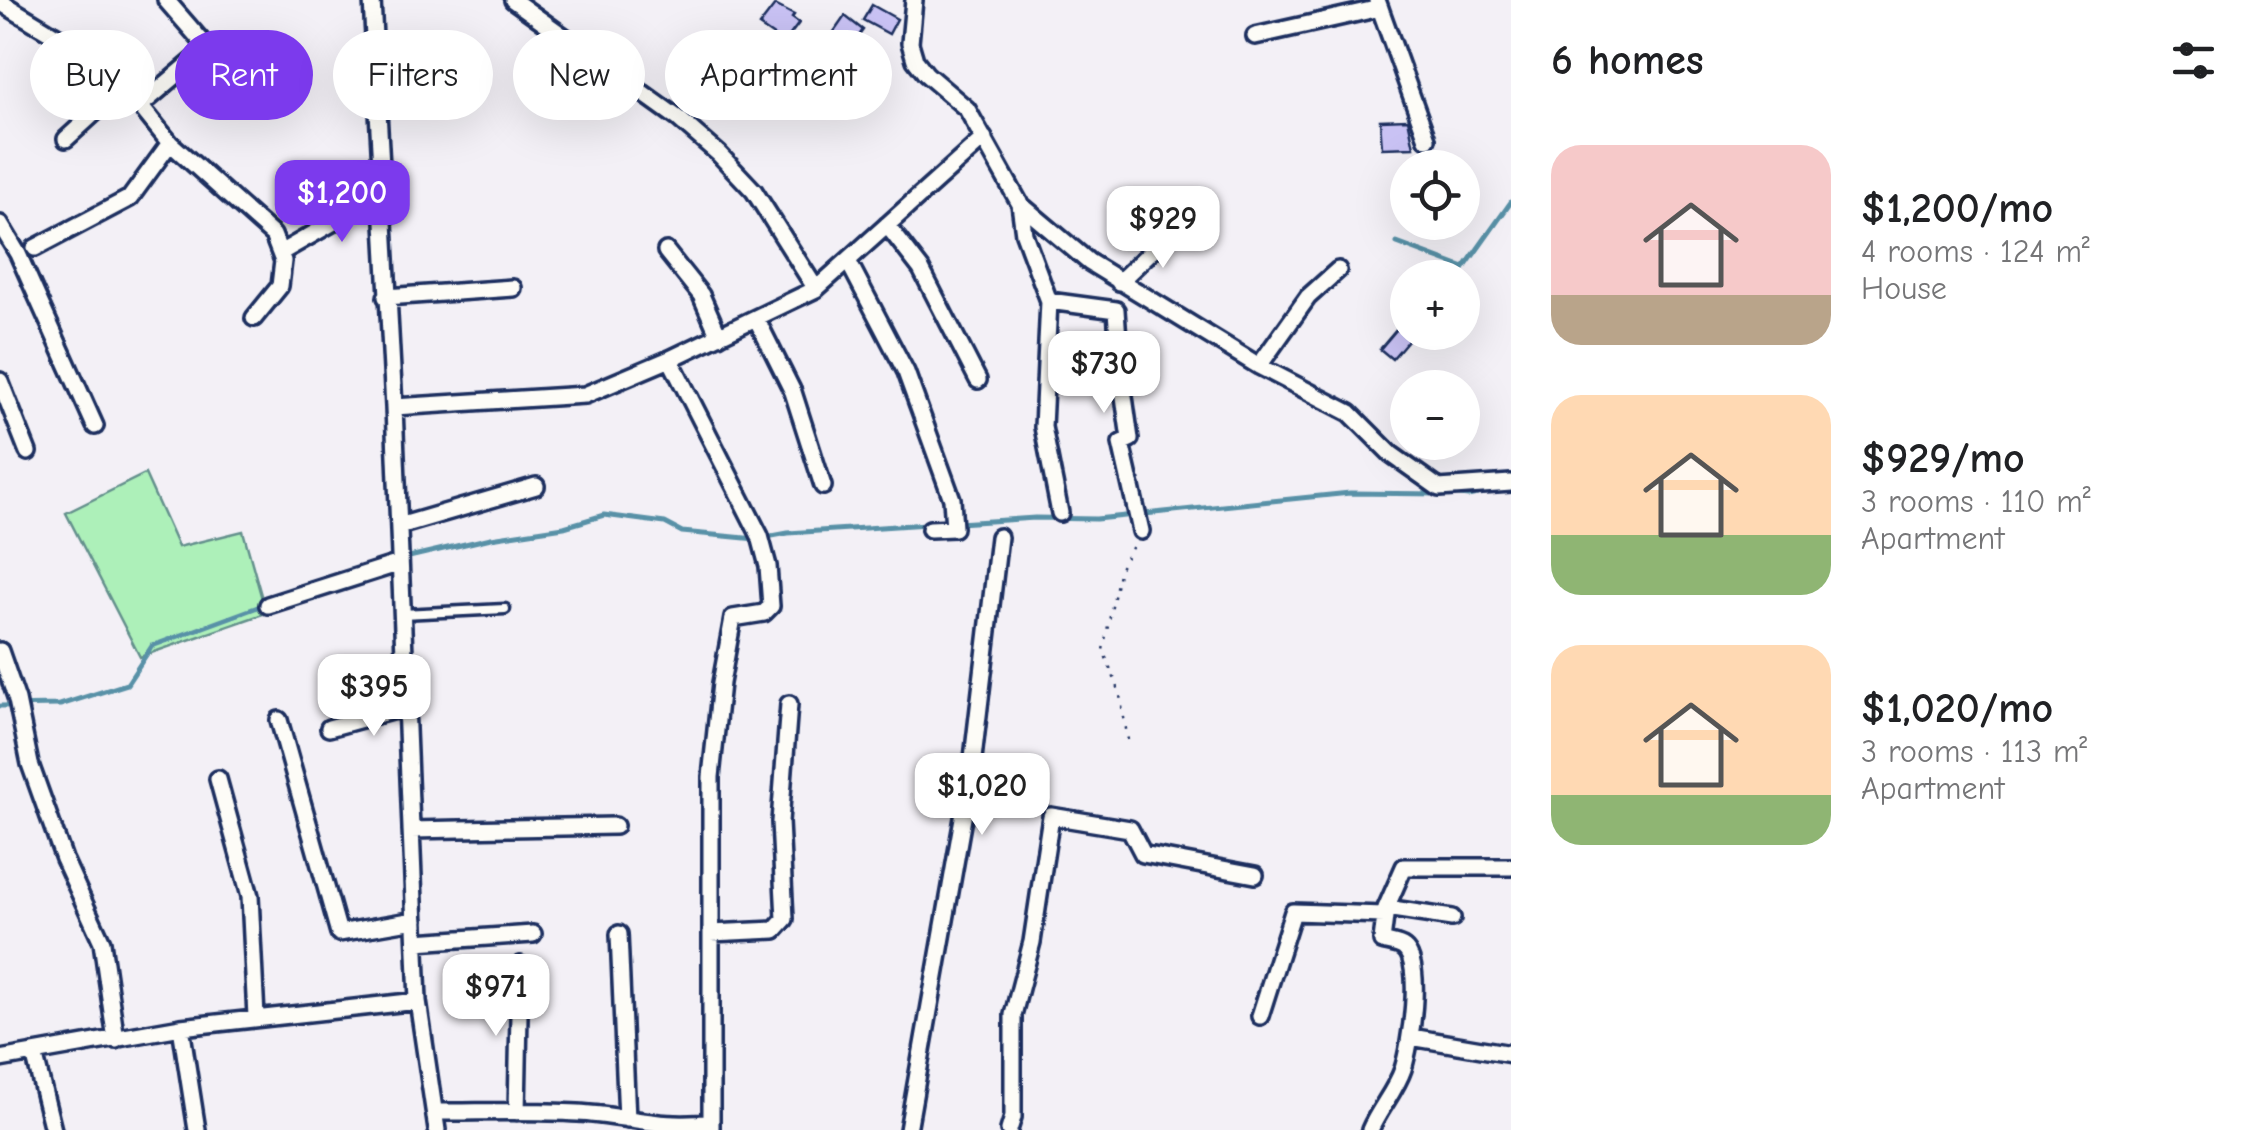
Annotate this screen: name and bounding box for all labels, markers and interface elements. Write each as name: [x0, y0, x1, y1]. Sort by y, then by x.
chip: Buy: [30, 30, 155, 120]
chip: Rent: [175, 30, 313, 120]
chip: Filters: [333, 30, 493, 120]
chip: New: [513, 30, 645, 120]
chip: Apartment: [665, 30, 892, 120]
icon: filters: [2166, 33, 2221, 88]
text: 6 homes: [1551, 36, 1704, 85]
map controls: [1390, 150, 1480, 460]
button: locate: [1390, 150, 1480, 240]
pin: $1,200: [261, 160, 423, 245]
text: $1,200: [297, 174, 387, 211]
text: $1,200/mo: [1861, 184, 2053, 233]
icon: home: [1631, 185, 1751, 305]
pin: $929: [1104, 186, 1222, 271]
text: $929: [1129, 200, 1197, 237]
text: 4 rooms · 124 m²: [1861, 233, 2090, 270]
button: +: [1390, 260, 1480, 350]
text: House: [1861, 270, 1947, 307]
pin: $730: [1045, 331, 1163, 416]
text: $730: [1070, 345, 1138, 382]
button: −: [1390, 370, 1480, 460]
text: $929/mo: [1861, 434, 2025, 483]
icon: home: [1631, 435, 1751, 555]
text: 3 rooms · 110 m²: [1861, 483, 2091, 520]
text: Apartment: [1861, 520, 2004, 557]
pin: $395: [315, 654, 433, 739]
text: $395: [340, 668, 408, 705]
text: $1,020/mo: [1861, 684, 2053, 733]
icon: home: [1631, 685, 1751, 805]
text: 3 rooms · 113 m²: [1861, 733, 2087, 770]
pin: $1,020: [901, 753, 1063, 838]
text: $1,020: [937, 767, 1027, 804]
text: Apartment: [1861, 770, 2004, 807]
pin: $971: [437, 954, 555, 1039]
text: $971: [465, 968, 527, 1005]

